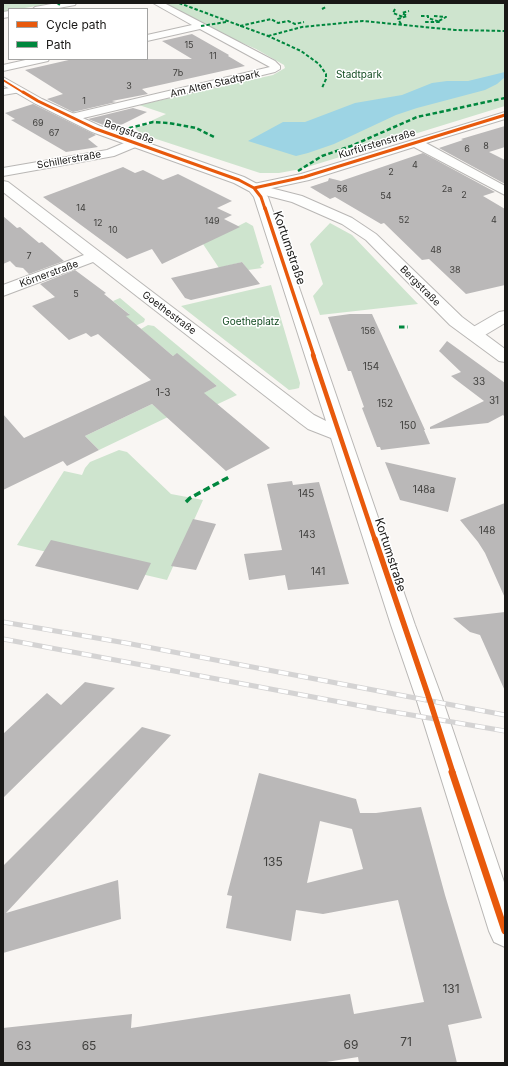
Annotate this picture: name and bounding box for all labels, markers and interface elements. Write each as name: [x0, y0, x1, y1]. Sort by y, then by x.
legend: [8, 8, 148, 60]
text: Cycle path: [46, 17, 107, 32]
text: Path: [46, 37, 71, 52]
house number: 15: [184, 40, 194, 50]
house number: 11: [209, 51, 217, 61]
street label: Am Alten Stadtpark: [169, 68, 261, 100]
house number: 7b: [173, 68, 183, 78]
park label: Stadtpark: [336, 69, 382, 81]
house number: 3: [126, 81, 132, 91]
house number: 1: [82, 96, 86, 106]
street label: Bergstraße: [103, 117, 155, 147]
house number: 69: [32, 118, 44, 128]
street label: Kurfürstenstraße: [337, 127, 417, 161]
house number: 67: [49, 128, 59, 138]
house number: 8: [483, 141, 489, 151]
house number: 6: [464, 144, 470, 154]
street label: Schillerstraße: [36, 148, 102, 172]
house number: 4: [412, 160, 418, 170]
house number: 2: [388, 167, 394, 177]
house number: 56: [336, 184, 348, 194]
house number: 2a: [442, 184, 452, 194]
house number: 2: [461, 190, 467, 200]
house number: 54: [380, 191, 392, 201]
house number: 14: [76, 203, 86, 213]
street label: Kortumstraße: [270, 209, 308, 287]
house number: 52: [399, 215, 409, 225]
house number: 4: [491, 215, 497, 225]
house number: 149: [204, 216, 220, 226]
house number: 12: [93, 218, 103, 228]
house number: 10: [108, 225, 118, 235]
house number: 48: [430, 245, 442, 255]
house number: 7: [26, 251, 32, 261]
street label: Körnerstraße: [18, 258, 80, 290]
street label: Bergstraße: [397, 263, 443, 309]
house number: 38: [449, 265, 461, 275]
house number: 5: [73, 289, 79, 299]
street label: Goethestraße: [140, 289, 198, 337]
park label: Goetheplatz: [222, 316, 280, 328]
house number: 156: [361, 326, 375, 336]
house number: 154: [363, 361, 379, 373]
house number: 33: [473, 376, 485, 388]
house number: 1-3: [156, 387, 170, 399]
house number: 31: [489, 395, 499, 407]
house number: 152: [377, 398, 393, 410]
house number: 150: [400, 420, 416, 432]
house number: 148a: [413, 484, 435, 496]
house number: 145: [298, 488, 314, 500]
street label: Kortumstraße: [371, 516, 409, 594]
house number: 148: [479, 525, 495, 537]
house number: 143: [299, 529, 315, 541]
house number: 141: [311, 566, 325, 578]
house number: 135: [263, 855, 283, 869]
house number: 131: [442, 982, 460, 996]
house number: 71: [400, 1035, 412, 1049]
house number: 69: [344, 1038, 358, 1052]
house number: 63: [17, 1039, 31, 1053]
house number: 65: [82, 1039, 96, 1053]

